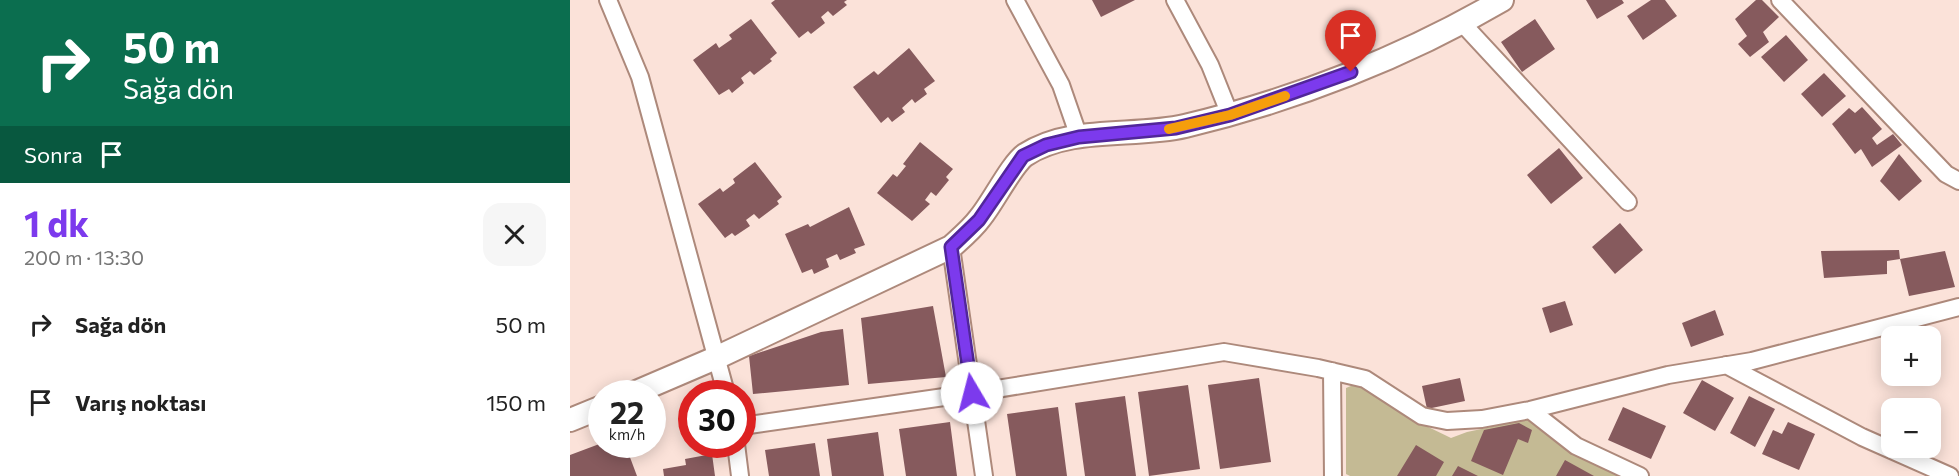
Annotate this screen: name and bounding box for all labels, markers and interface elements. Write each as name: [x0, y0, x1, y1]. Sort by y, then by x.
pin: [1325, 10, 1376, 72]
icon: arrive: [1334, 19, 1367, 52]
text: 50 m: [123, 20, 220, 72]
icon: right: [24, 24, 102, 102]
text: Sağa dön: [123, 72, 234, 105]
icon: arrive: [95, 138, 128, 171]
text: Sonra: [24, 141, 83, 168]
text: 1 dk: [24, 200, 89, 244]
button: close: [483, 203, 546, 266]
text: 200 m · 13:30: [24, 245, 144, 269]
icon: right: [24, 308, 57, 341]
text: Sağa dön: [75, 311, 166, 338]
text: 50 m: [496, 311, 546, 338]
map controls: [1881, 326, 1941, 458]
button: +: [1881, 326, 1941, 386]
position arrow: [940, 361, 1004, 425]
speed limit sign: 30: [678, 380, 756, 458]
icon: arrive: [24, 386, 57, 419]
text: Varış noktası: [75, 389, 206, 416]
text: 150 m: [486, 389, 546, 416]
text: 22: [610, 393, 644, 430]
button: −: [1881, 398, 1941, 458]
text: km/h: [609, 425, 645, 443]

